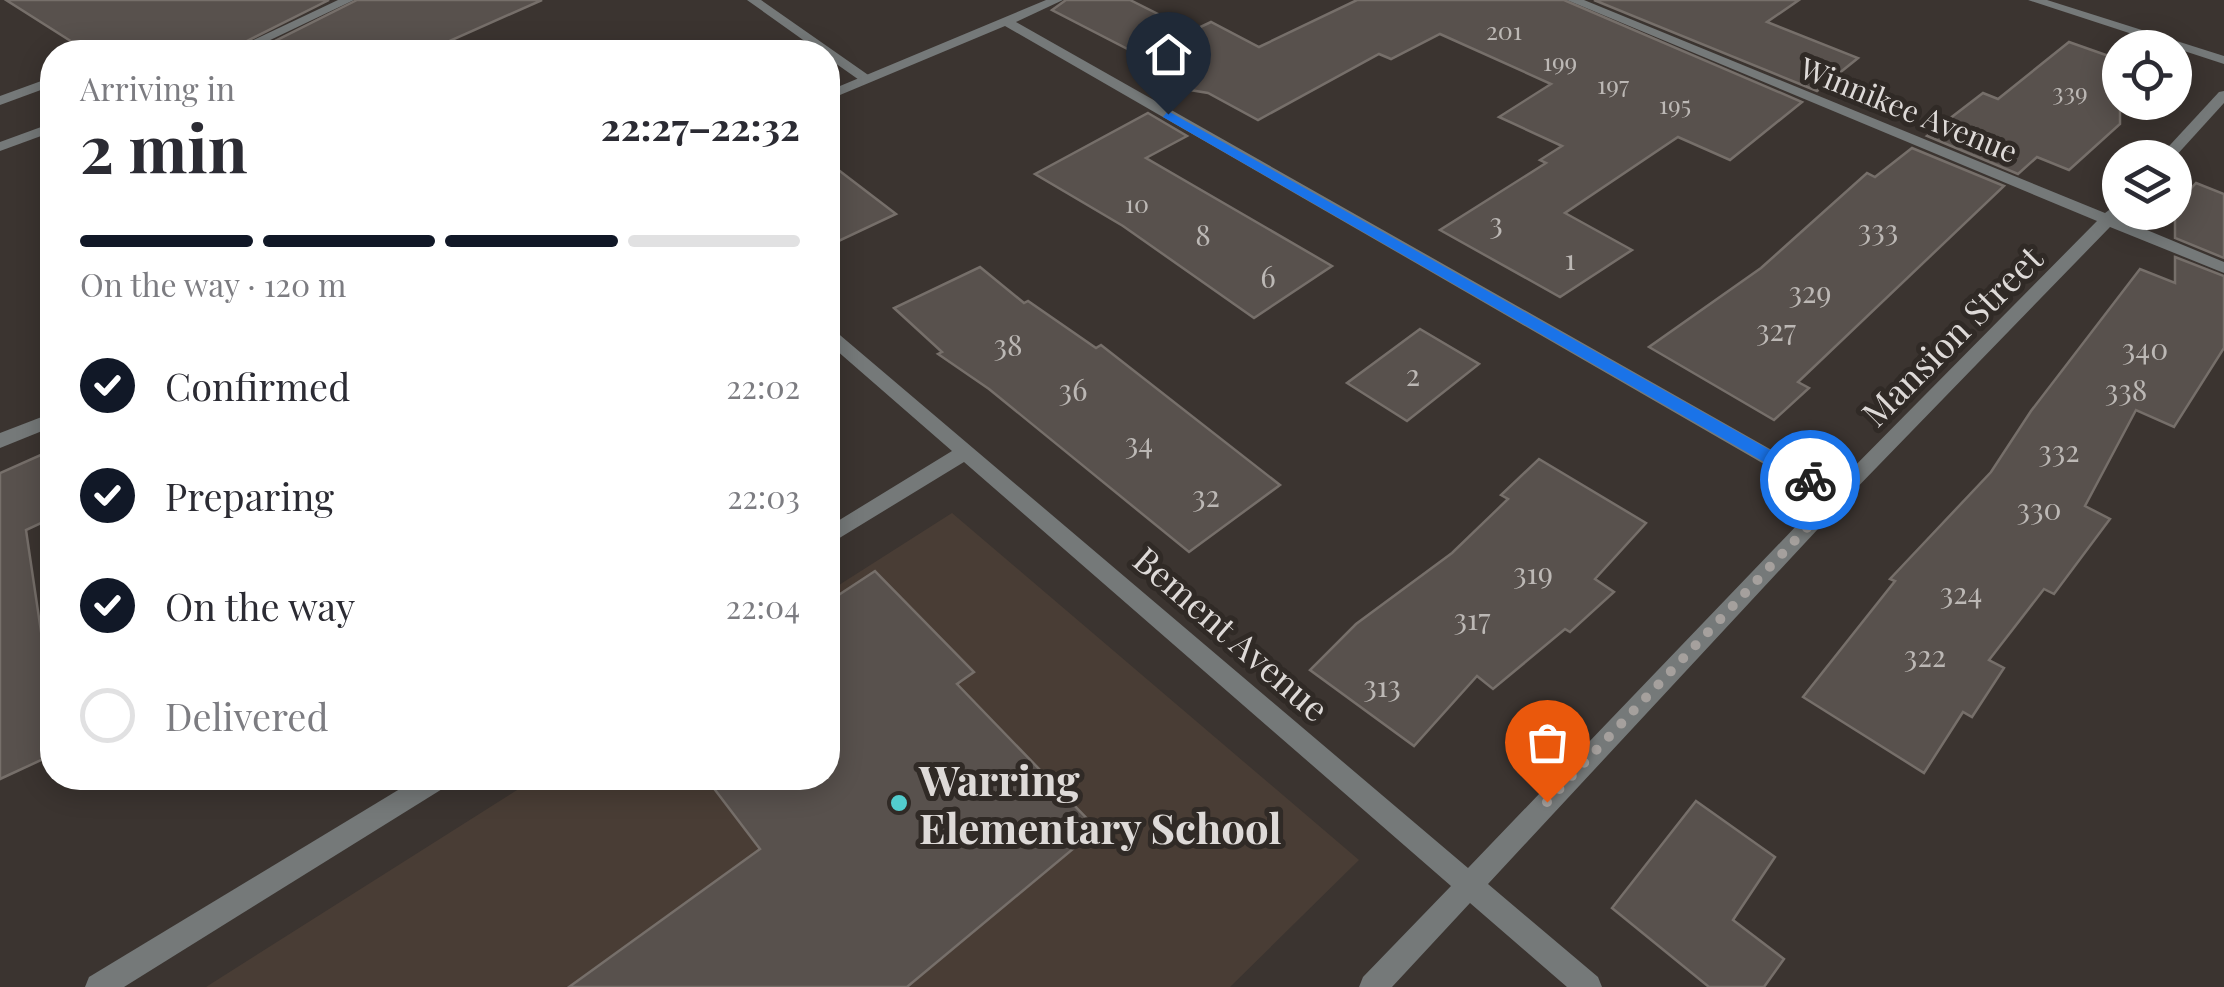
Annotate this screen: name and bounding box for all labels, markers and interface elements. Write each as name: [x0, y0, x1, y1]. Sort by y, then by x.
pin: [1126, 12, 1211, 115]
house number: 201: [1486, 13, 1522, 46]
icon: home: [1141, 27, 1196, 82]
map controls: [2102, 30, 2192, 230]
button: locate: [2102, 30, 2192, 120]
house number: 199: [1543, 44, 1577, 77]
street label: Winnikee Avenue: [1793, 47, 2024, 171]
text: Arriving in: [80, 66, 235, 109]
house number: 197: [1597, 67, 1629, 100]
house number: 339: [2052, 74, 2088, 107]
house number: 195: [1659, 87, 1691, 120]
text: 22:27–22:32: [601, 100, 800, 151]
text: 2 min: [80, 103, 248, 189]
button: layers: [2102, 140, 2192, 230]
house number: 10: [1125, 186, 1149, 219]
house number: 3: [1489, 202, 1503, 242]
house number: 333: [1858, 209, 1898, 249]
house number: 8: [1195, 214, 1211, 254]
street label: Mansion Street: [1850, 234, 2052, 436]
house number: 1: [1564, 238, 1576, 278]
house number: 6: [1260, 256, 1276, 296]
text: On the way · 120 m: [80, 262, 346, 305]
house number: 329: [1788, 271, 1832, 311]
house number: 327: [1756, 309, 1796, 349]
house number: 38: [993, 324, 1023, 364]
house number: 340: [2122, 328, 2168, 368]
house number: 2: [1406, 354, 1420, 394]
icon: check: [80, 358, 135, 413]
text: Confirmed: [165, 360, 350, 411]
text: 22:02: [726, 364, 800, 407]
house number: 36: [1058, 369, 1088, 409]
house number: 338: [2105, 369, 2147, 409]
house number: 34: [1125, 422, 1153, 462]
courier: [1760, 430, 1860, 530]
house number: 332: [2038, 430, 2080, 470]
icon: bike: [1783, 453, 1838, 508]
icon: check: [80, 468, 135, 523]
text: Preparing: [165, 470, 334, 521]
text: 22:03: [727, 474, 800, 517]
house number: 32: [1192, 475, 1220, 515]
house number: 330: [2016, 488, 2062, 528]
street label: Bement Avenue: [1124, 535, 1340, 731]
house number: 319: [1513, 552, 1553, 592]
house number: 324: [1940, 572, 1982, 612]
icon: check: [80, 578, 135, 633]
text: On the way: [165, 580, 355, 631]
text: 22:04: [726, 584, 800, 627]
house number: 317: [1454, 598, 1490, 638]
house number: 322: [1904, 635, 1946, 675]
house number: 313: [1363, 665, 1401, 705]
text: Delivered: [165, 690, 329, 741]
pin: [1505, 700, 1590, 803]
icon: bag: [1520, 715, 1575, 770]
place label: Warring Elementary School: [918, 751, 1281, 855]
marker: Warring Elementary School: [888, 792, 910, 814]

